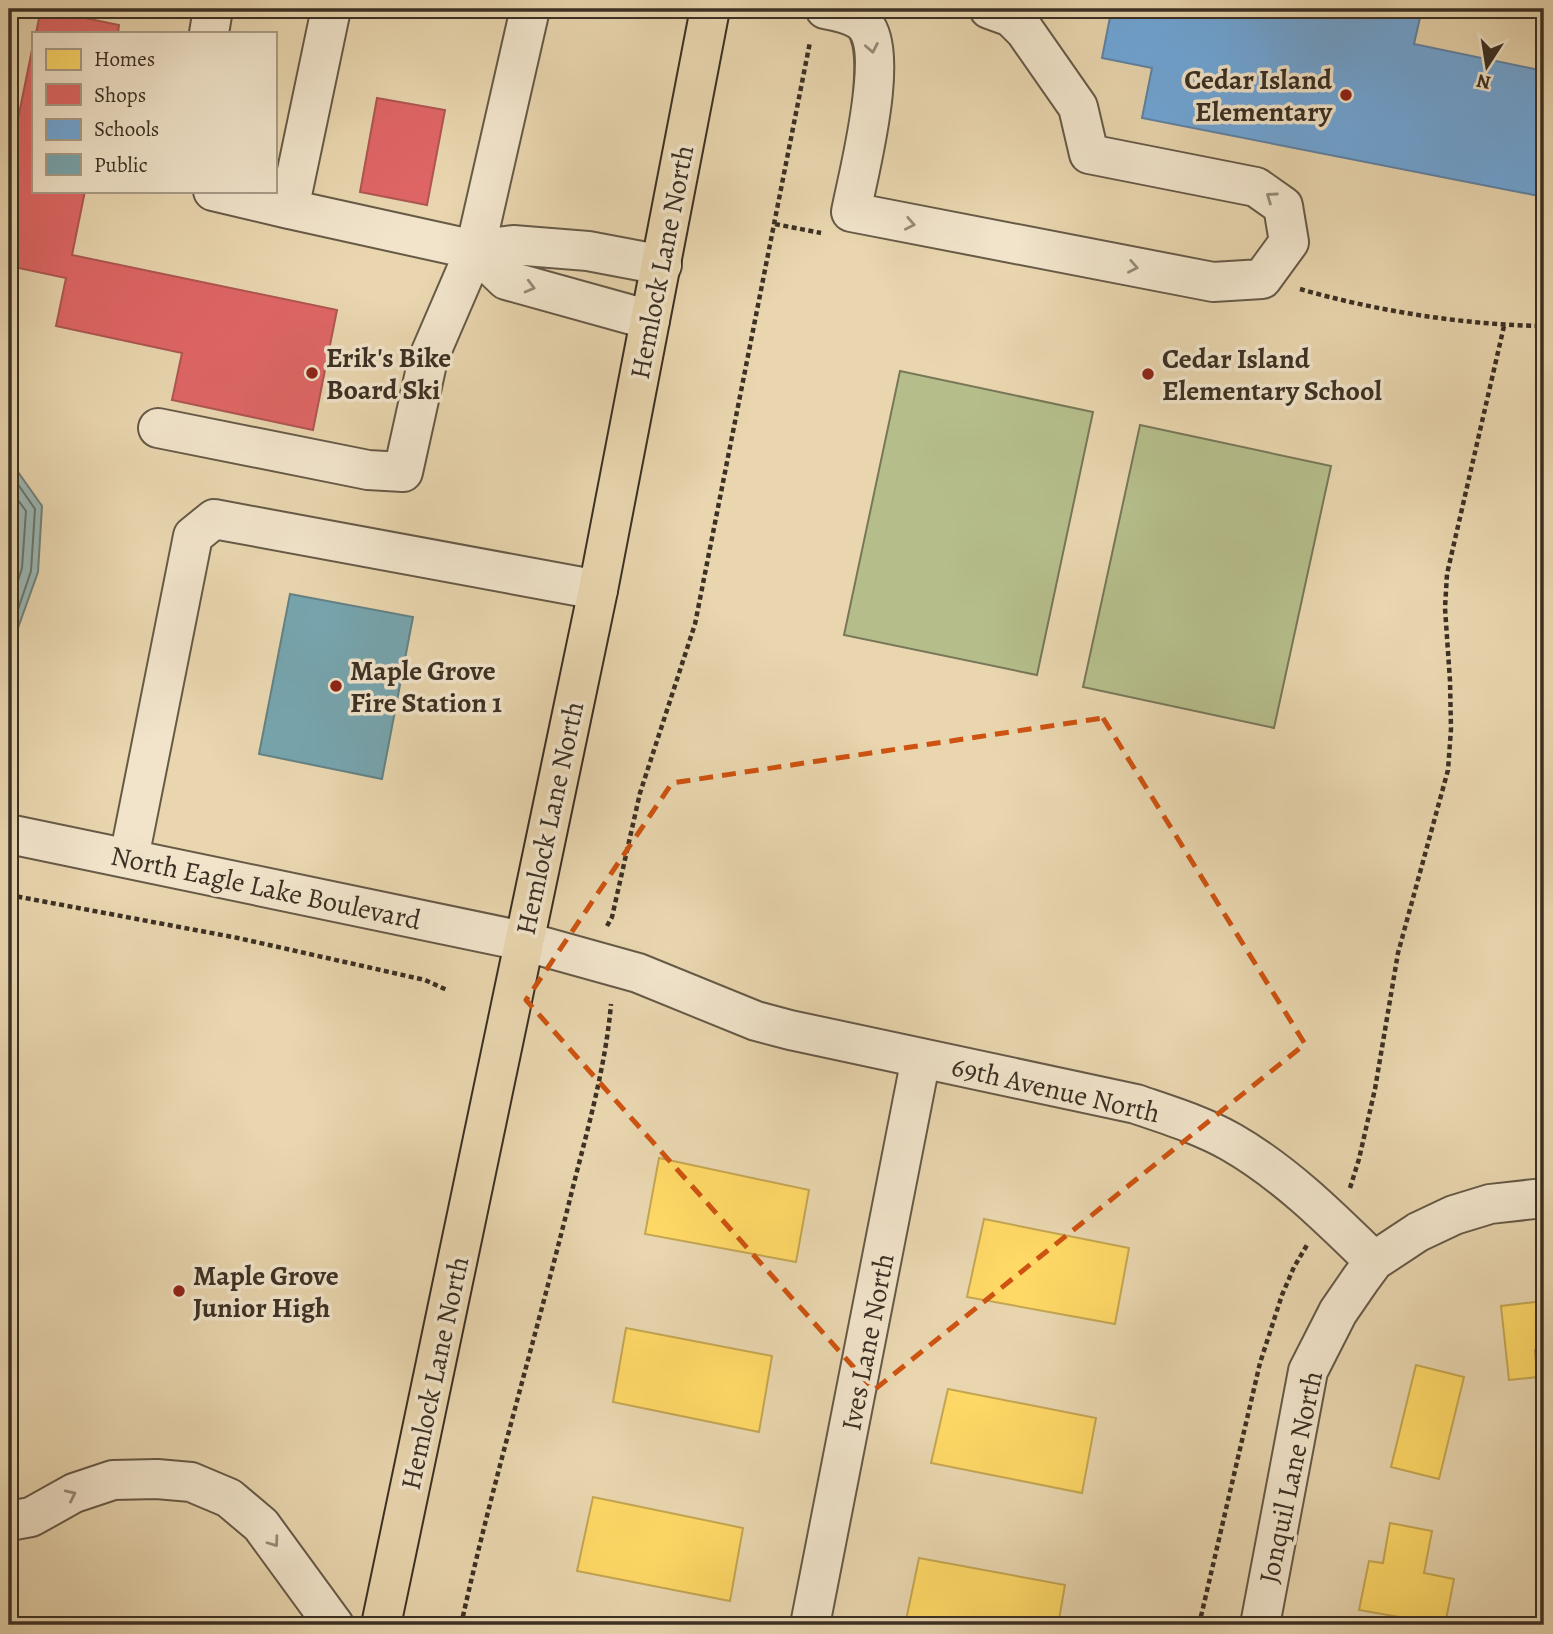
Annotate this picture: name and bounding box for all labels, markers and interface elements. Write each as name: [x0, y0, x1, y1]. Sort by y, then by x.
legend: [32, 32, 276, 192]
north arrow: [1452, 32, 1522, 102]
one-way arrow: [864, 41, 879, 53]
text: Homes: [94, 45, 155, 73]
place label: Cedar Island Elementary: [1184, 61, 1333, 131]
text: N: [1474, 67, 1493, 96]
text: Shops: [94, 81, 146, 109]
marker: Cedar Island Elementary: [1338, 87, 1354, 103]
text: Schools: [94, 115, 159, 143]
street label: Hemlock Lane North: [621, 142, 703, 382]
text: Public: [94, 151, 148, 179]
one-way arrow: [1266, 193, 1279, 205]
one-way arrow: [904, 215, 916, 230]
one-way arrow: [1127, 258, 1139, 273]
one-way arrow: [524, 279, 536, 293]
place label: Erik's Bike Board Ski: [326, 339, 451, 409]
place label: Cedar Island Elementary School: [1162, 340, 1383, 410]
marker: Erik's Bike Board Ski: [304, 365, 320, 381]
marker: Cedar Island Elementary School: [1140, 366, 1156, 382]
place label: Maple Grove Fire Station 1: [350, 652, 502, 722]
marker: Maple Grove Fire Station 1: [328, 678, 344, 694]
street label: Hemlock Lane North: [507, 698, 593, 938]
street label: North Eagle Lake Boulevard: [107, 837, 425, 940]
street label: 69th Avenue North: [948, 1048, 1164, 1132]
street label: Ives Lane North: [832, 1250, 904, 1434]
street label: Hemlock Lane North: [392, 1253, 478, 1493]
place label: Maple Grove Junior High: [193, 1257, 339, 1327]
marker: Maple Grove Junior High: [171, 1283, 187, 1299]
street label: Jonquil Lane North: [1250, 1367, 1332, 1587]
one-way arrow: [64, 1490, 76, 1504]
one-way arrow: [266, 1534, 279, 1547]

